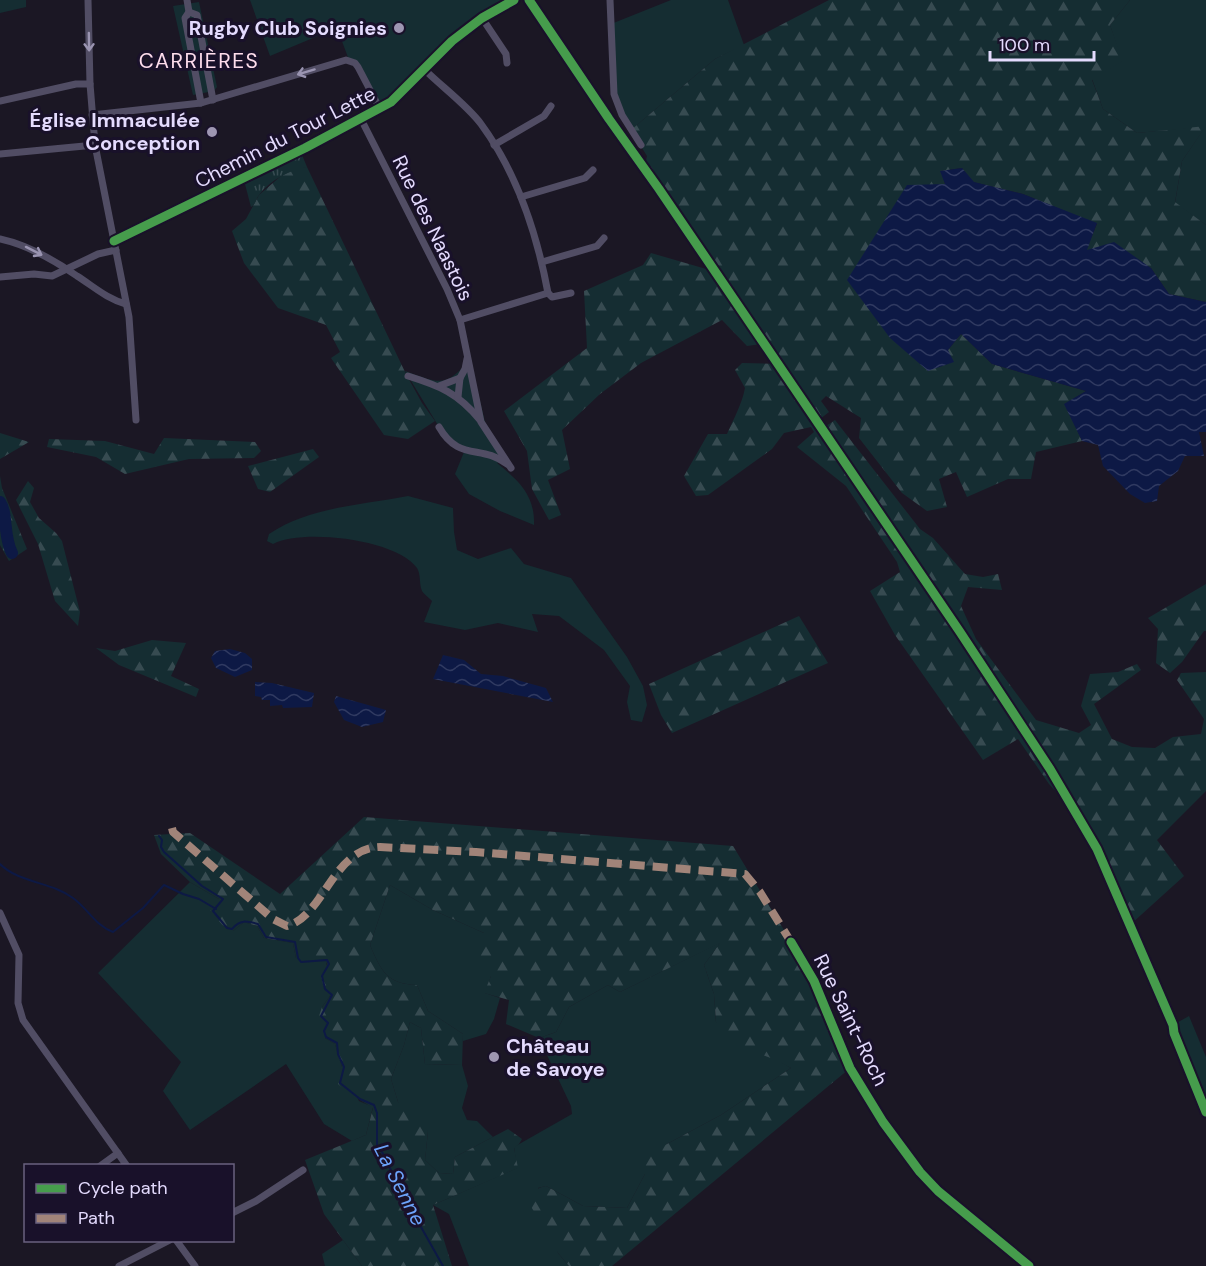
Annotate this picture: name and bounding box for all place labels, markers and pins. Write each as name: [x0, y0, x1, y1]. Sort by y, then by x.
place label: Rugby Club Soignies: [189, 15, 387, 41]
marker: Rugby Club Soignies: [392, 21, 406, 35]
place label: Église Immaculée Conception: [30, 107, 200, 156]
marker: Église Immaculée Conception: [205, 125, 219, 139]
place label: Château de Savoye: [506, 1033, 605, 1082]
marker: Château de Savoye: [487, 1050, 501, 1064]

